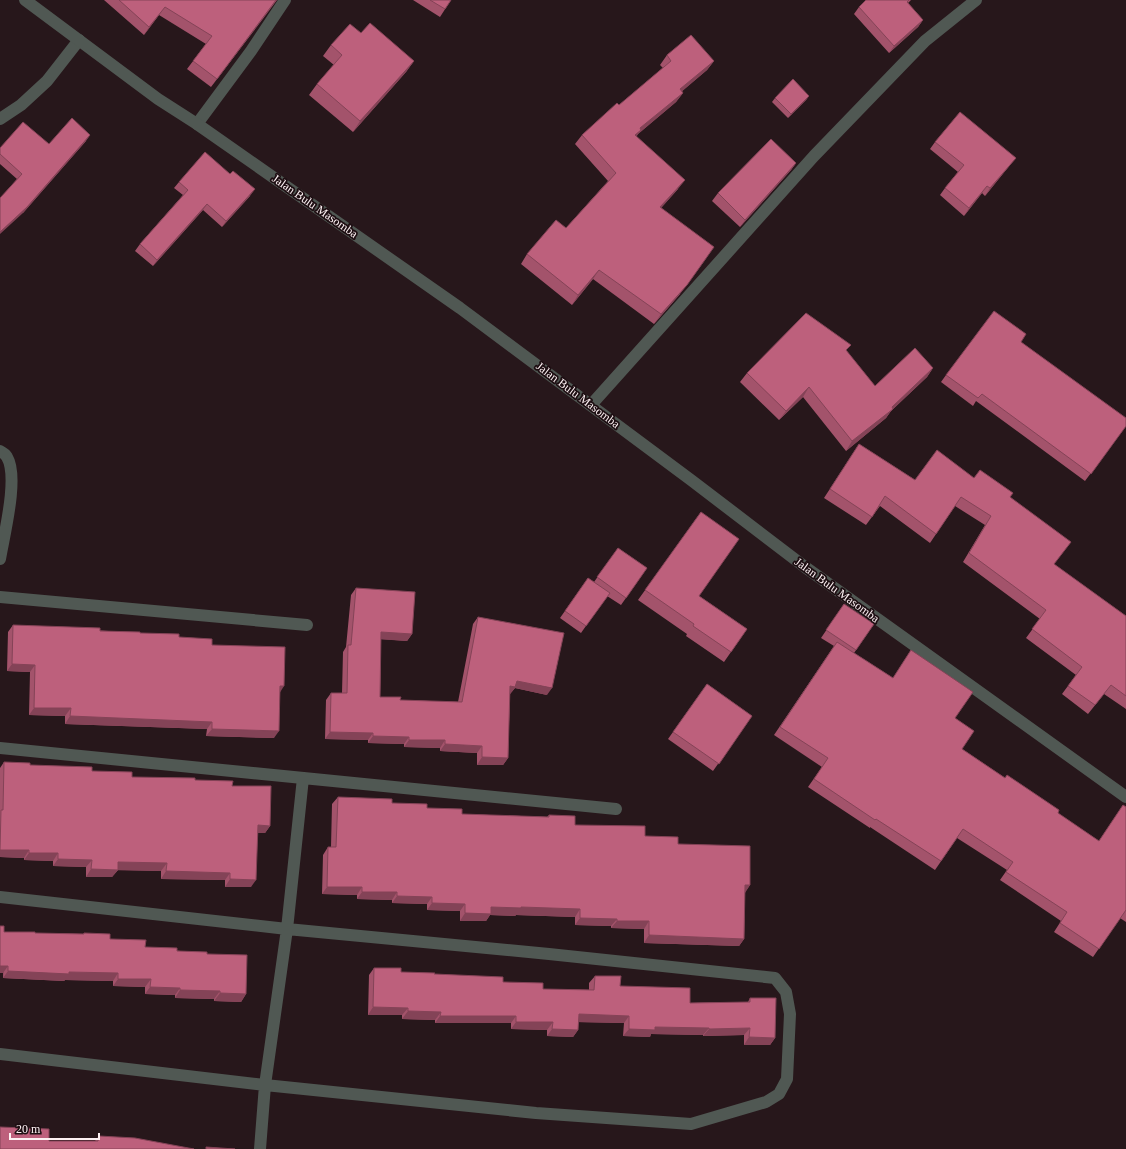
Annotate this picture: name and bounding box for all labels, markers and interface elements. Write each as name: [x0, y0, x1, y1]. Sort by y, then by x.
street label: Jalan Bulu Masomba: [269, 171, 361, 241]
street label: Jalan Bulu Masomba: [533, 359, 623, 431]
street label: Jalan Bulu Masomba: [792, 555, 883, 626]
scale bar: [10, 1115, 99, 1141]
text: 20 m: [16, 1122, 41, 1136]

